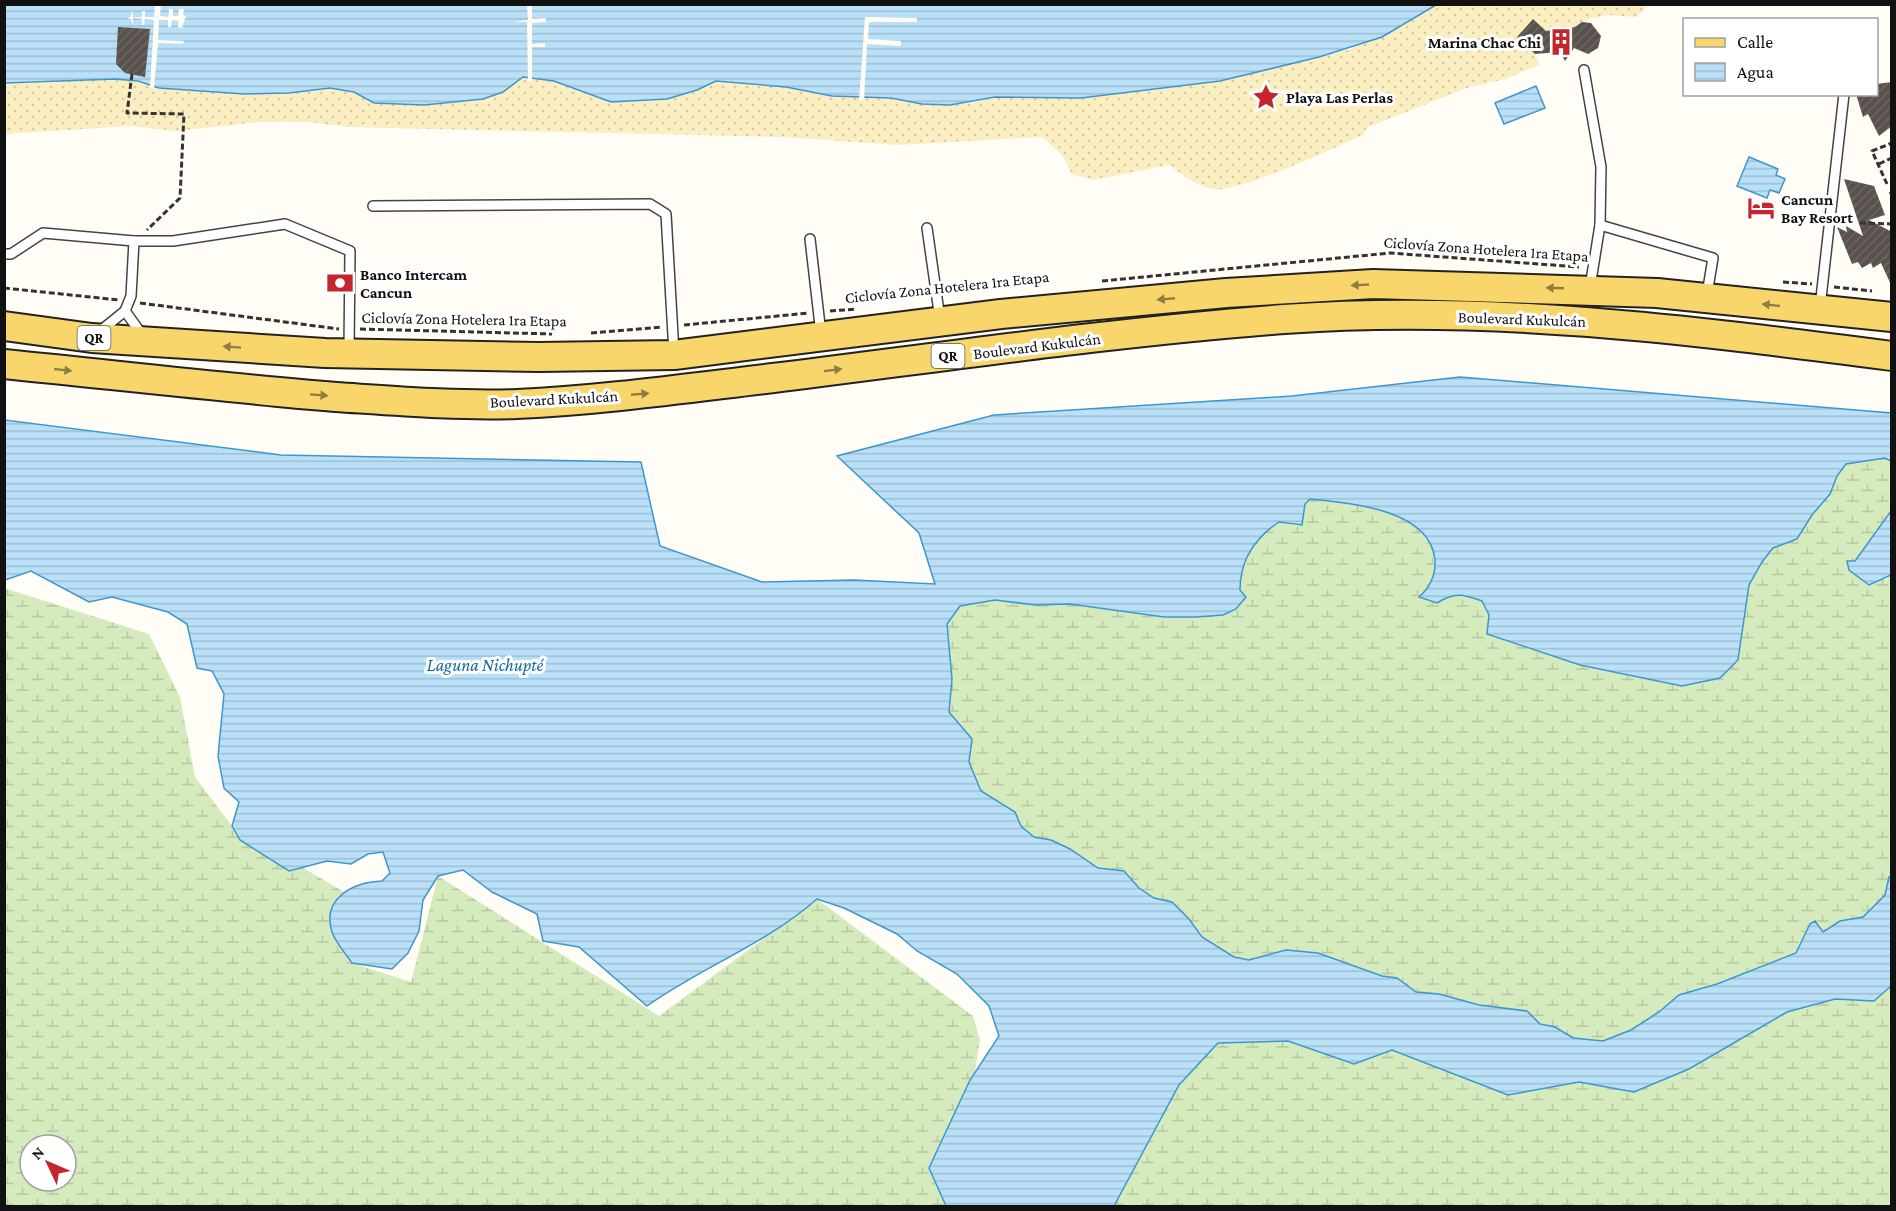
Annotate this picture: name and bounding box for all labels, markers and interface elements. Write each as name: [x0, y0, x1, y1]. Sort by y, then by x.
legend: [1683, 18, 1878, 96]
building icon: Marina Chac Chi: [1546, 27, 1576, 57]
text: Calle: [1737, 32, 1773, 52]
place label: Marina Chac Chi: [1428, 34, 1541, 51]
text: Agua: [1737, 62, 1774, 82]
place icon: Playa Las Perlas: [1251, 82, 1281, 112]
place label: Playa Las Perlas: [1286, 89, 1393, 106]
place label: Cancun Bay Resort: [1781, 191, 1853, 226]
hotel icon: Cancun Bay Resort: [1746, 193, 1776, 223]
street label: Ciclovía Zona Hotelera 1ra Etapa: [1383, 233, 1590, 266]
place label: Banco Intercam Cancun: [360, 266, 467, 301]
bank icon: Banco Intercam Cancun: [325, 268, 355, 298]
street label: Ciclovía Zona Hotelera 1ra Etapa: [844, 268, 1051, 307]
one-way arrow: [1351, 280, 1370, 290]
one-way arrow: [1546, 284, 1565, 293]
one-way arrow: [1156, 294, 1175, 304]
one-way arrow: [1761, 300, 1780, 310]
street label: Boulevard Kukulcán: [1458, 308, 1587, 330]
street label: Ciclovía Zona Hotelera 1ra Etapa: [361, 309, 567, 330]
road number: QR: [78, 326, 110, 350]
street label: Boulevard Kukulcán: [972, 330, 1102, 362]
one-way arrow: [223, 342, 242, 351]
road number: QR: [932, 344, 964, 368]
one-way arrow: [53, 365, 72, 375]
one-way arrow: [824, 366, 843, 375]
street label: Boulevard Kukulcán: [490, 387, 619, 411]
one-way arrow: [630, 389, 649, 399]
one-way arrow: [310, 391, 329, 400]
water label: Laguna Nichupté: [427, 655, 545, 675]
north arrow: [18, 1133, 78, 1193]
text: N: [28, 1143, 48, 1163]

